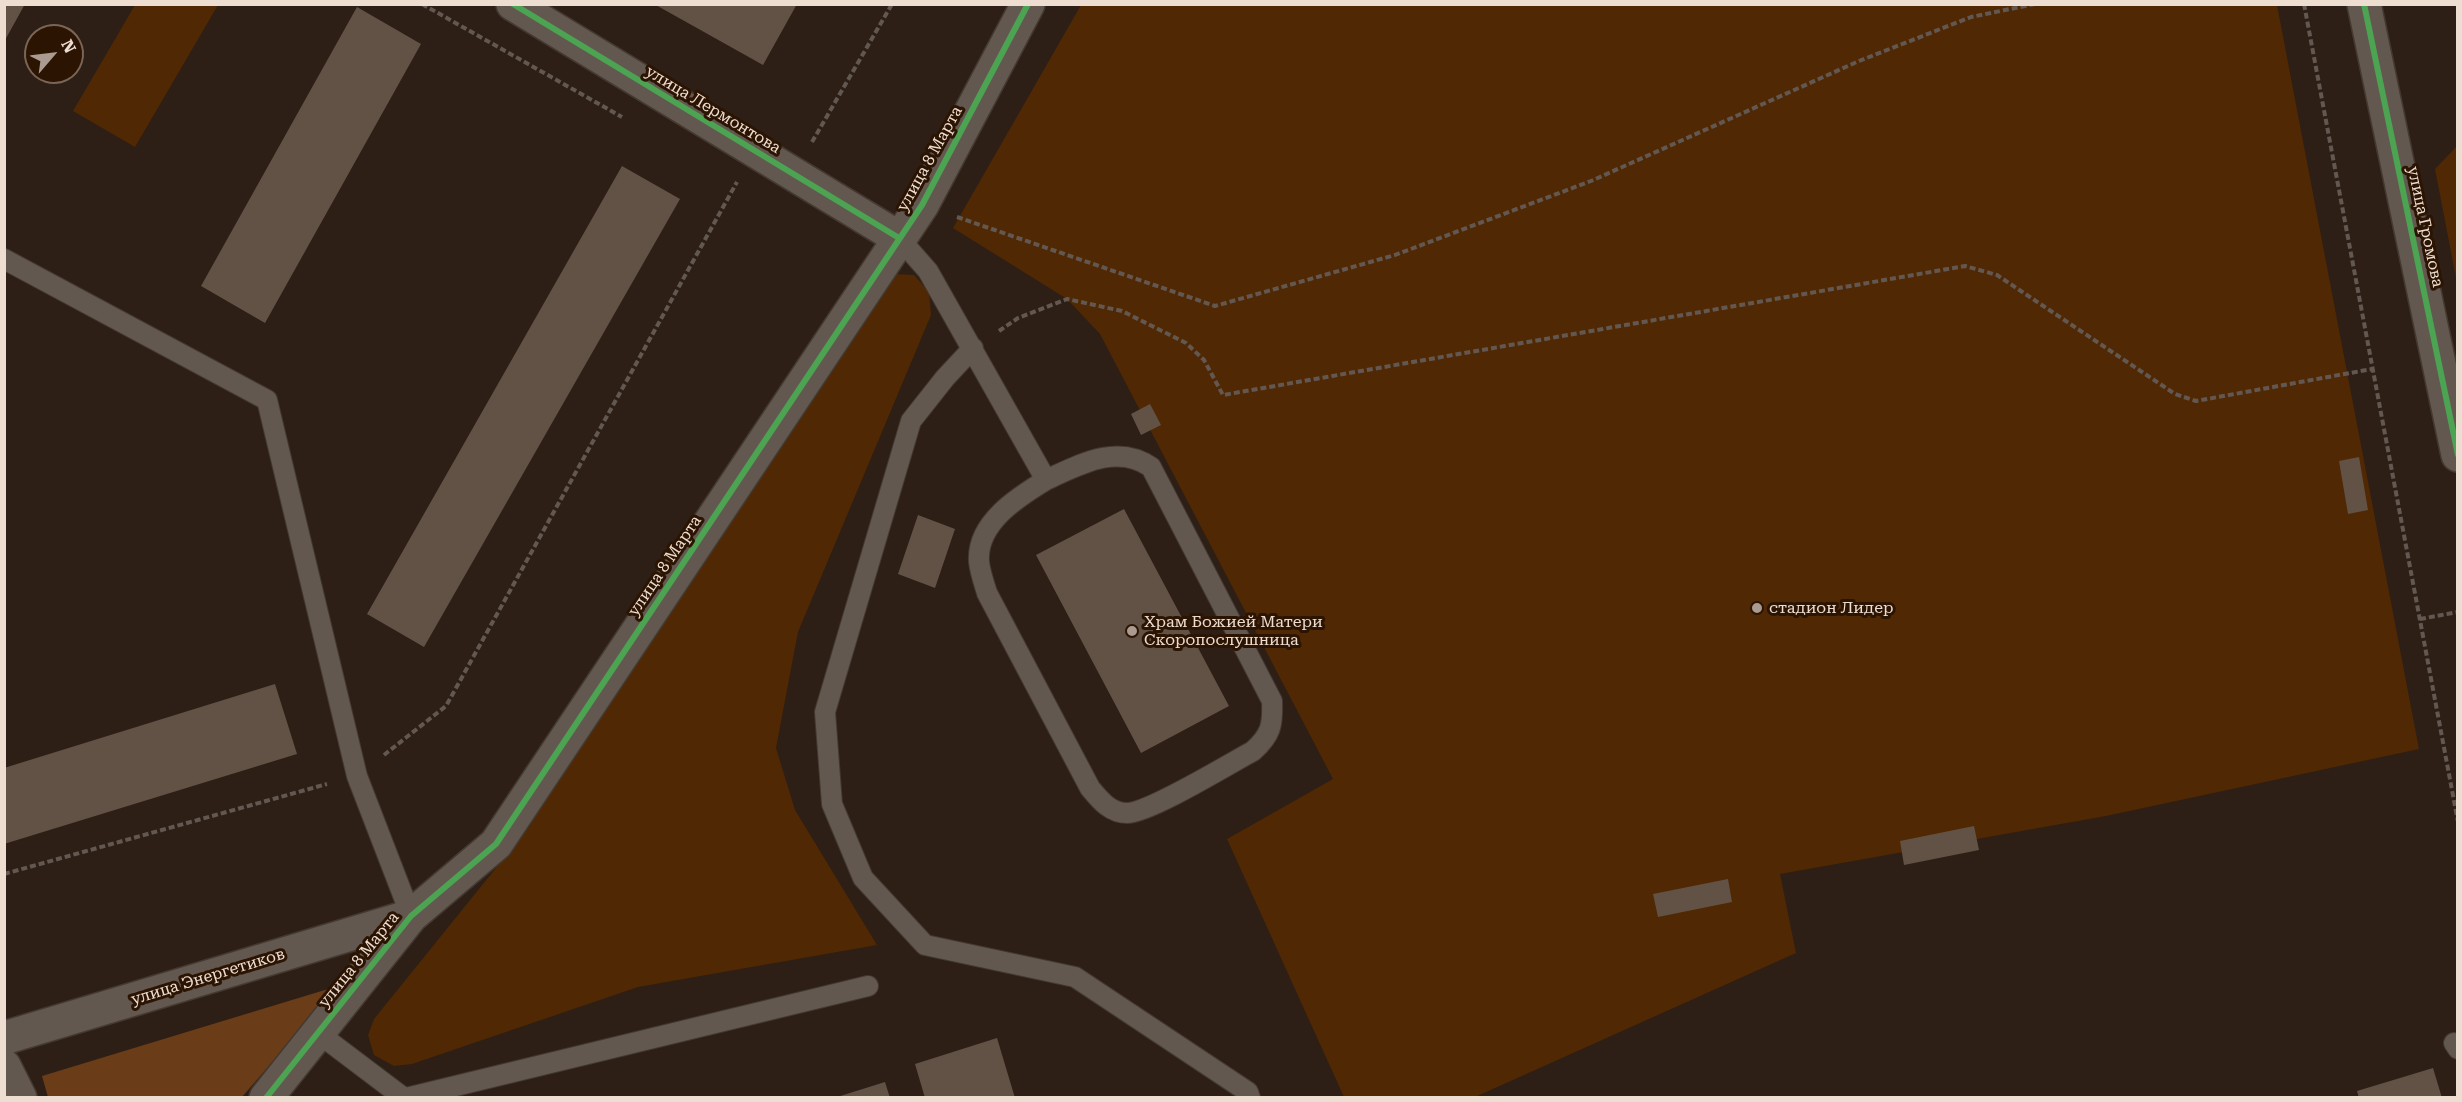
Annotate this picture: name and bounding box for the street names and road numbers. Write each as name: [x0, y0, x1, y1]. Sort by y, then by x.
street label: улица Лермонтова: [642, 62, 784, 158]
street label: улица 8 Марта: [893, 103, 967, 215]
street label: улица Громова: [2403, 165, 2447, 289]
street label: улица 8 Марта: [624, 512, 706, 620]
street label: улица 8 Марта: [315, 908, 403, 1012]
street label: улица Энергетиков: [129, 944, 287, 1010]

